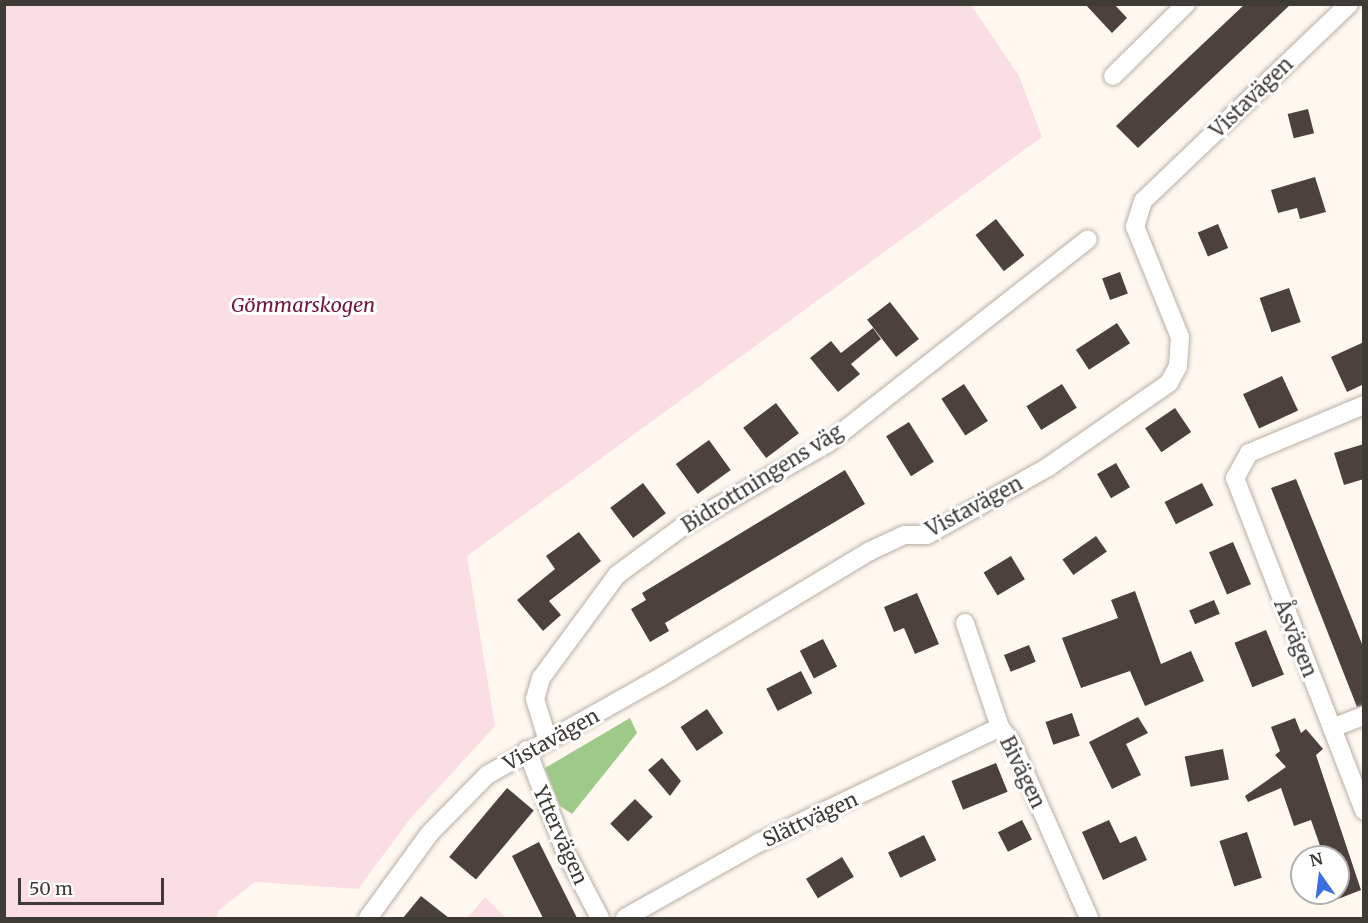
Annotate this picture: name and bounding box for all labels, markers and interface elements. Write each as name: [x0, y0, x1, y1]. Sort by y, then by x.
street label: Vistavägen: [1205, 52, 1297, 142]
park label: Gömmarskogen: [231, 292, 375, 316]
street label: Bidrottningens väg: [677, 419, 847, 537]
street label: Vistavägen: [922, 471, 1026, 541]
street label: Åsvägen: [1270, 596, 1322, 680]
street label: Vistavägen: [499, 703, 603, 775]
street label: Bivägen: [995, 732, 1051, 812]
street label: Yttervägen: [529, 782, 593, 888]
street label: Slättvägen: [759, 787, 861, 851]
north arrow: [1290, 845, 1350, 905]
text: N: [1308, 848, 1325, 871]
scale bar: [21, 866, 166, 904]
text: 50 m: [29, 877, 73, 900]

